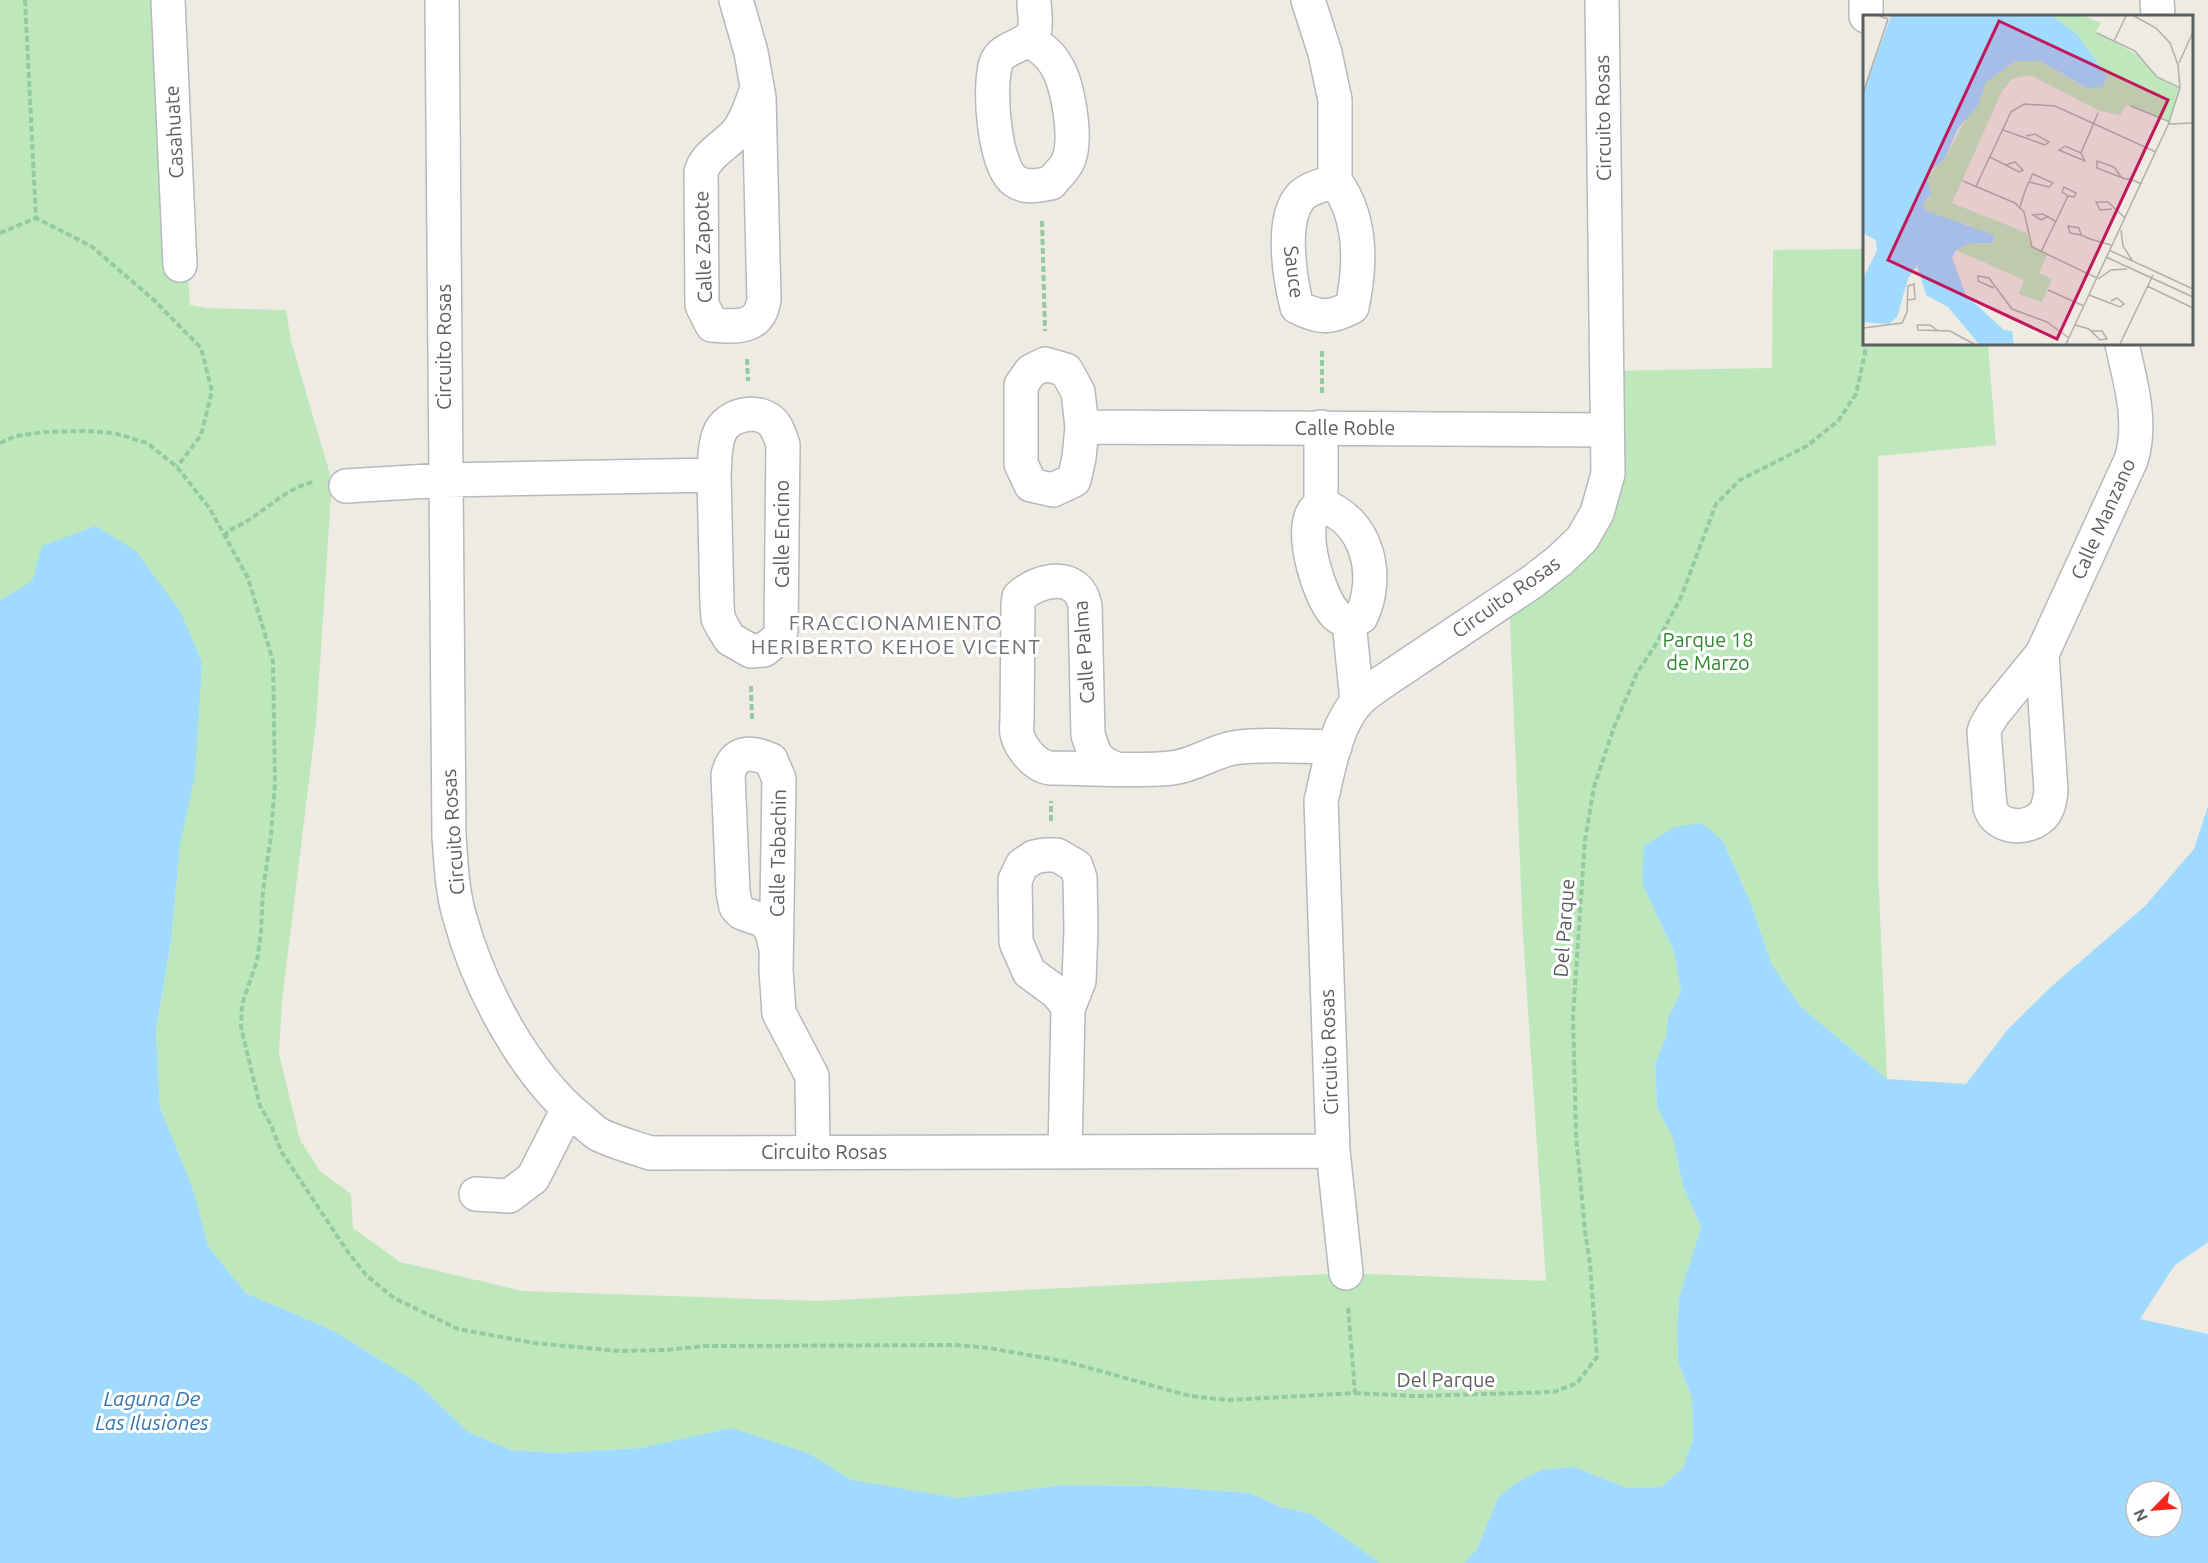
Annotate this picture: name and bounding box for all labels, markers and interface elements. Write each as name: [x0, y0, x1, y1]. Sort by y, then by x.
inset map: [1863, 15, 2193, 345]
street label: Circuito Rosas: [1590, 55, 1615, 181]
street label: Casahuate: [160, 85, 187, 179]
street label: Calle Zapote: [689, 190, 716, 304]
street label: Sauce: [1280, 244, 1309, 299]
street label: Circuito Rosas: [432, 284, 455, 410]
street label: Calle Roble: [1295, 416, 1395, 439]
street label: Calle Manzano: [2066, 455, 2140, 583]
street label: Calle Encino: [770, 480, 793, 588]
street label: Circuito Rosas: [1447, 551, 1564, 642]
street label: Calle Palma: [1068, 600, 1099, 704]
district label: FRACCIONAMIENTO HERIBERTO KEHOE VICENT: [751, 610, 1041, 658]
park label: Parque 18 de Marzo: [1663, 628, 1753, 674]
street label: Circuito Rosas: [437, 768, 468, 896]
street label: Calle Tabachin: [765, 789, 790, 917]
street label: Del Parque: [1549, 878, 1578, 978]
street label: Circuito Rosas: [1315, 989, 1342, 1115]
street label: Circuito Rosas: [761, 1140, 887, 1163]
street label: Del Parque: [1397, 1368, 1495, 1391]
water label: Laguna De Las Ilusiones: [95, 1386, 209, 1434]
north arrow: [2124, 1479, 2184, 1539]
text: N: [2130, 1506, 2151, 1525]

